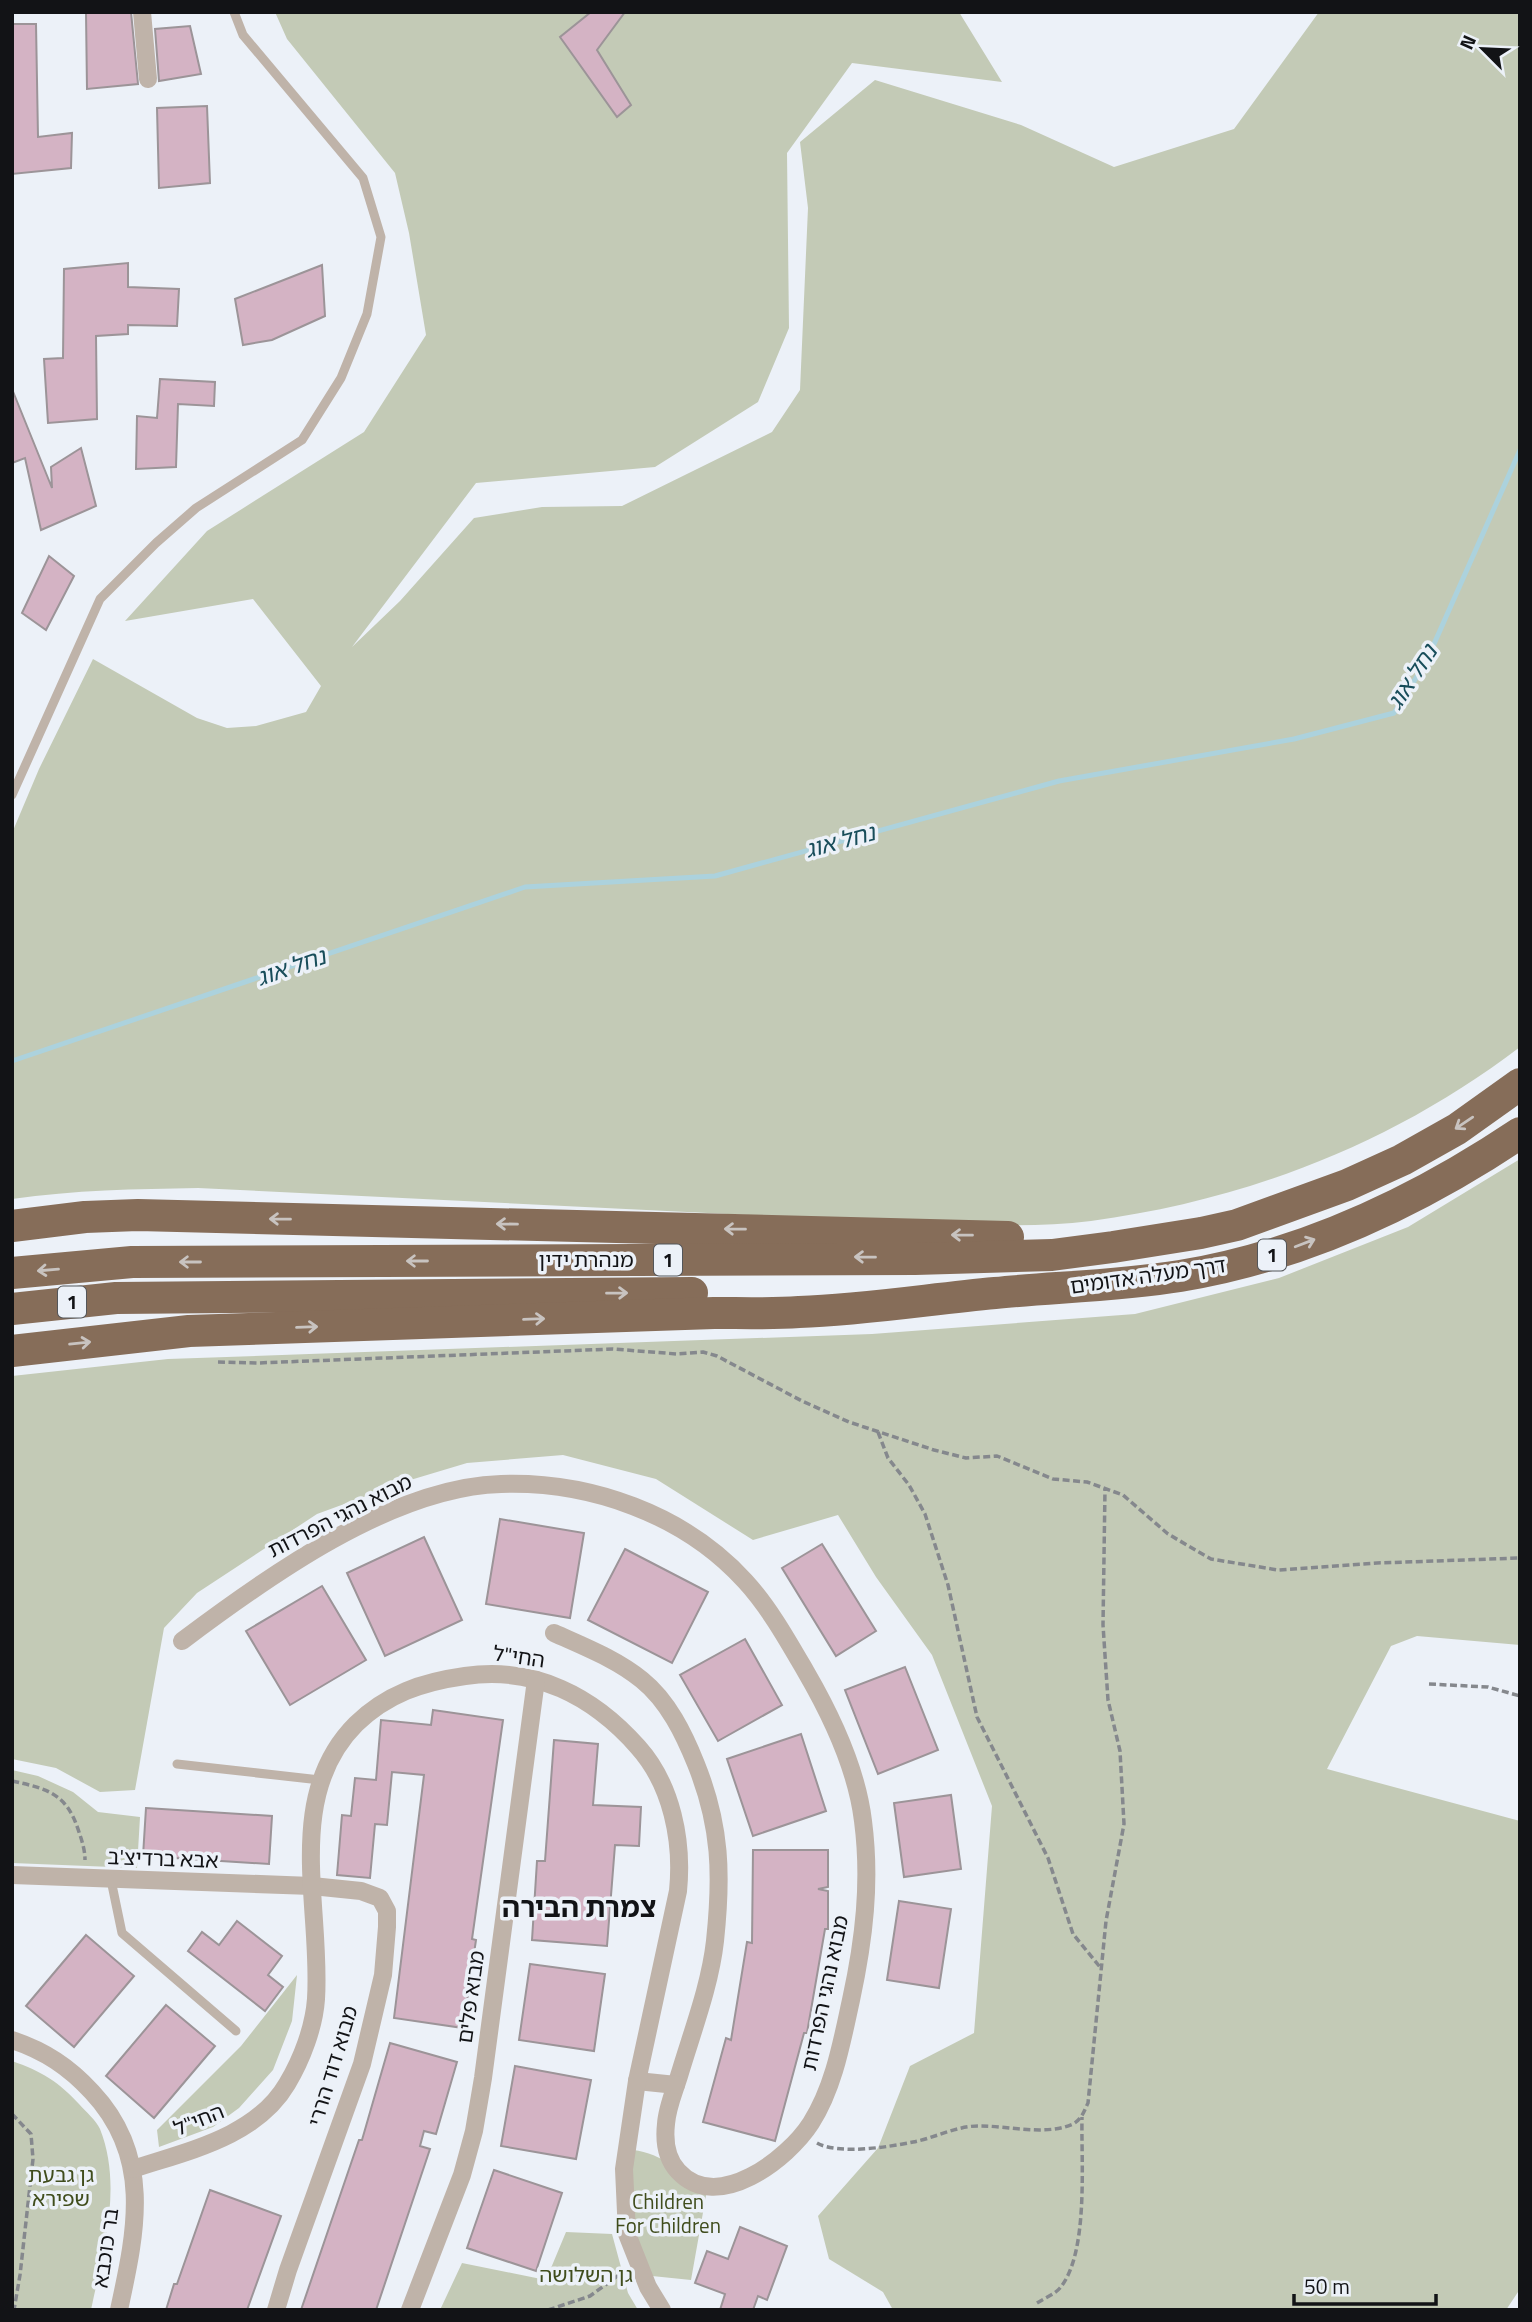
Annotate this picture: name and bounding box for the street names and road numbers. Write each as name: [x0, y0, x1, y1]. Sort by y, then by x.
road number: 1: [1258, 1240, 1286, 1270]
street label: מנהרת ידין: [538, 1243, 634, 1275]
road number: 1: [654, 1244, 682, 1276]
street label: דרך מעלה אדומים: [1068, 1248, 1228, 1302]
road number: 1: [58, 1286, 86, 1318]
street label: מבוא נהגי הפרדות: [262, 1465, 417, 1565]
street label: החי"ל: [491, 1637, 547, 1675]
street label: אבא ברדיצ'ב: [107, 1840, 219, 1876]
street label: מבוא נהגי הפרדות: [792, 1912, 856, 2073]
street label: מבוא פלים: [448, 1948, 492, 2045]
street label: מבוא דוד הררי: [299, 2001, 366, 2130]
street label: החי"ל: [168, 2094, 229, 2144]
street label: בר כוכבא: [84, 2206, 126, 2290]

